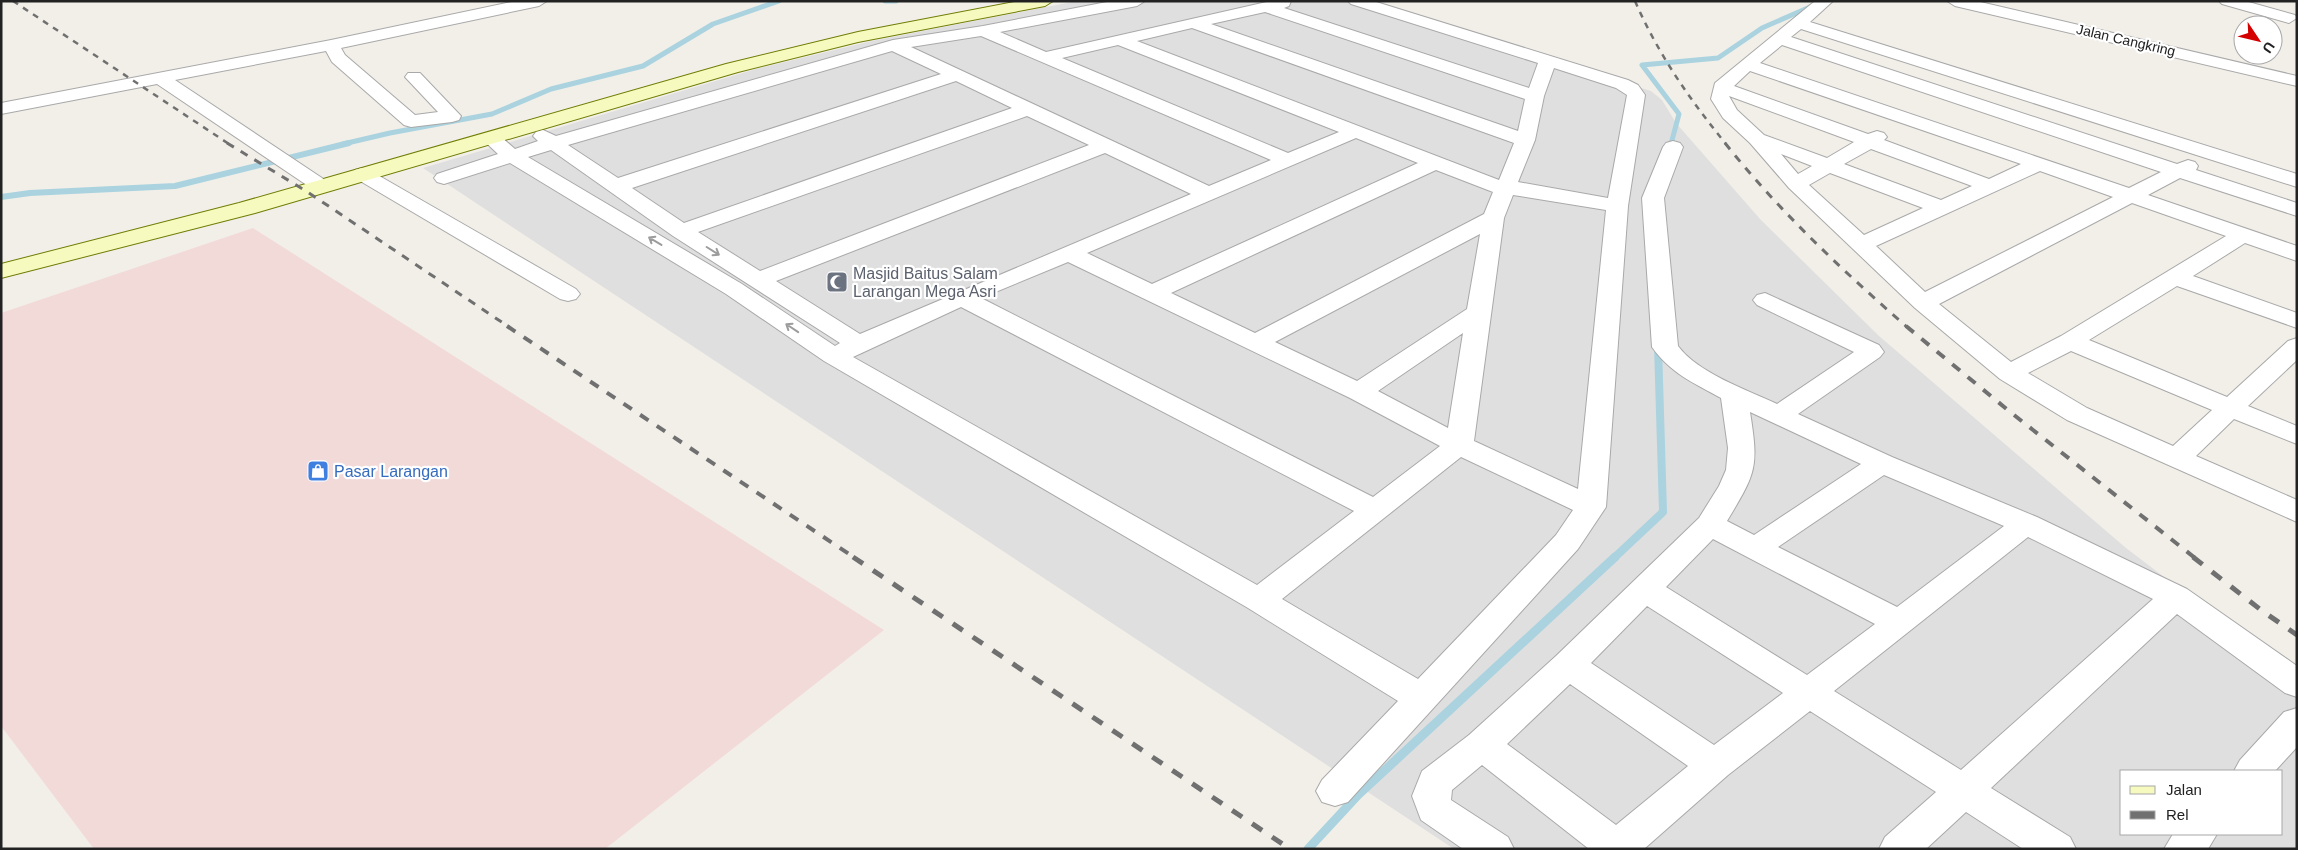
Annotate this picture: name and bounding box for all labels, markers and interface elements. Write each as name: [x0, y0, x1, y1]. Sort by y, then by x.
north arrow: [2233, 15, 2283, 65]
street label: Jalan Cangkring: [2075, 21, 2177, 59]
text: U: [2259, 39, 2278, 56]
one-way arrow: [649, 236, 663, 246]
one-way arrow: [705, 246, 719, 256]
place label: Masjid Baitus Salam Larangan Mega Asri: [853, 265, 998, 300]
mosque icon: Masjid Baitus Salam Larangan Mega Asri: [825, 270, 849, 294]
one-way arrow: [786, 323, 800, 333]
shop icon: Pasar Larangan: [306, 459, 330, 483]
place label: Pasar Larangan: [334, 463, 448, 480]
legend: [2120, 770, 2283, 835]
text: Jalan: [2166, 781, 2202, 798]
text: Rel: [2166, 806, 2189, 823]

